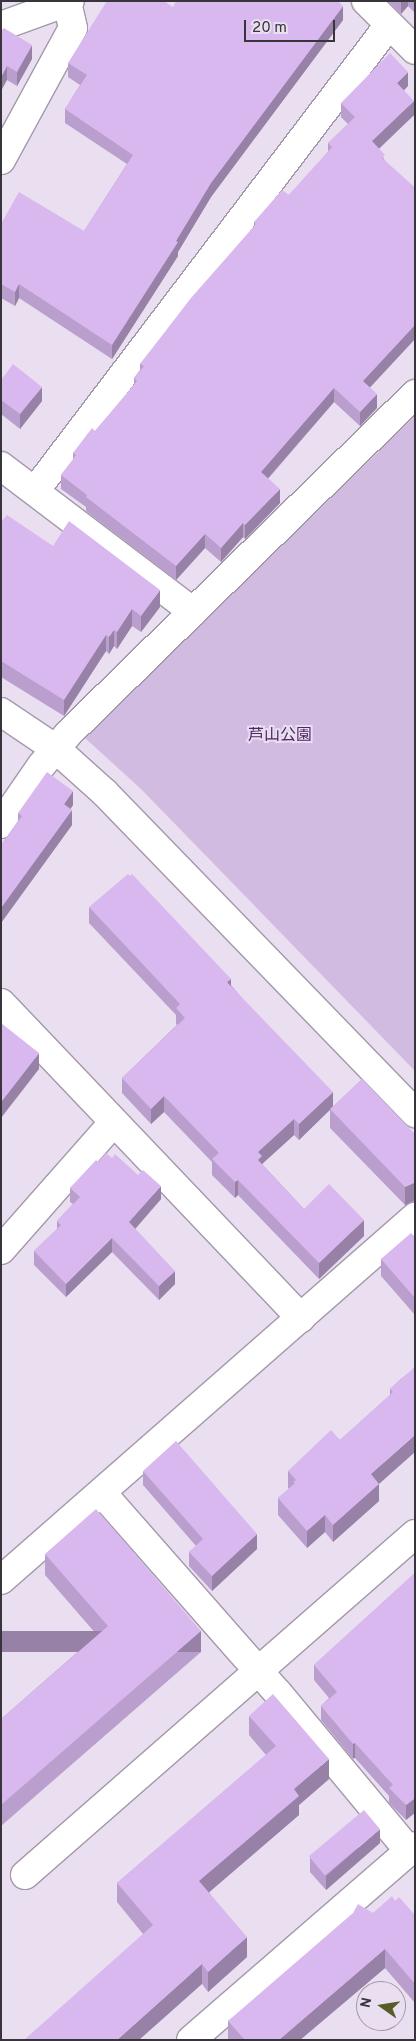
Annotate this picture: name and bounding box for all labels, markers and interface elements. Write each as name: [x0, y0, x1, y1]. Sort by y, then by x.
scale bar: [246, 10, 337, 42]
text: 20 m: [252, 19, 287, 38]
park label: 芦山公園: [248, 726, 312, 746]
north arrow: [356, 1981, 406, 2031]
text: N: [357, 1996, 376, 2010]

